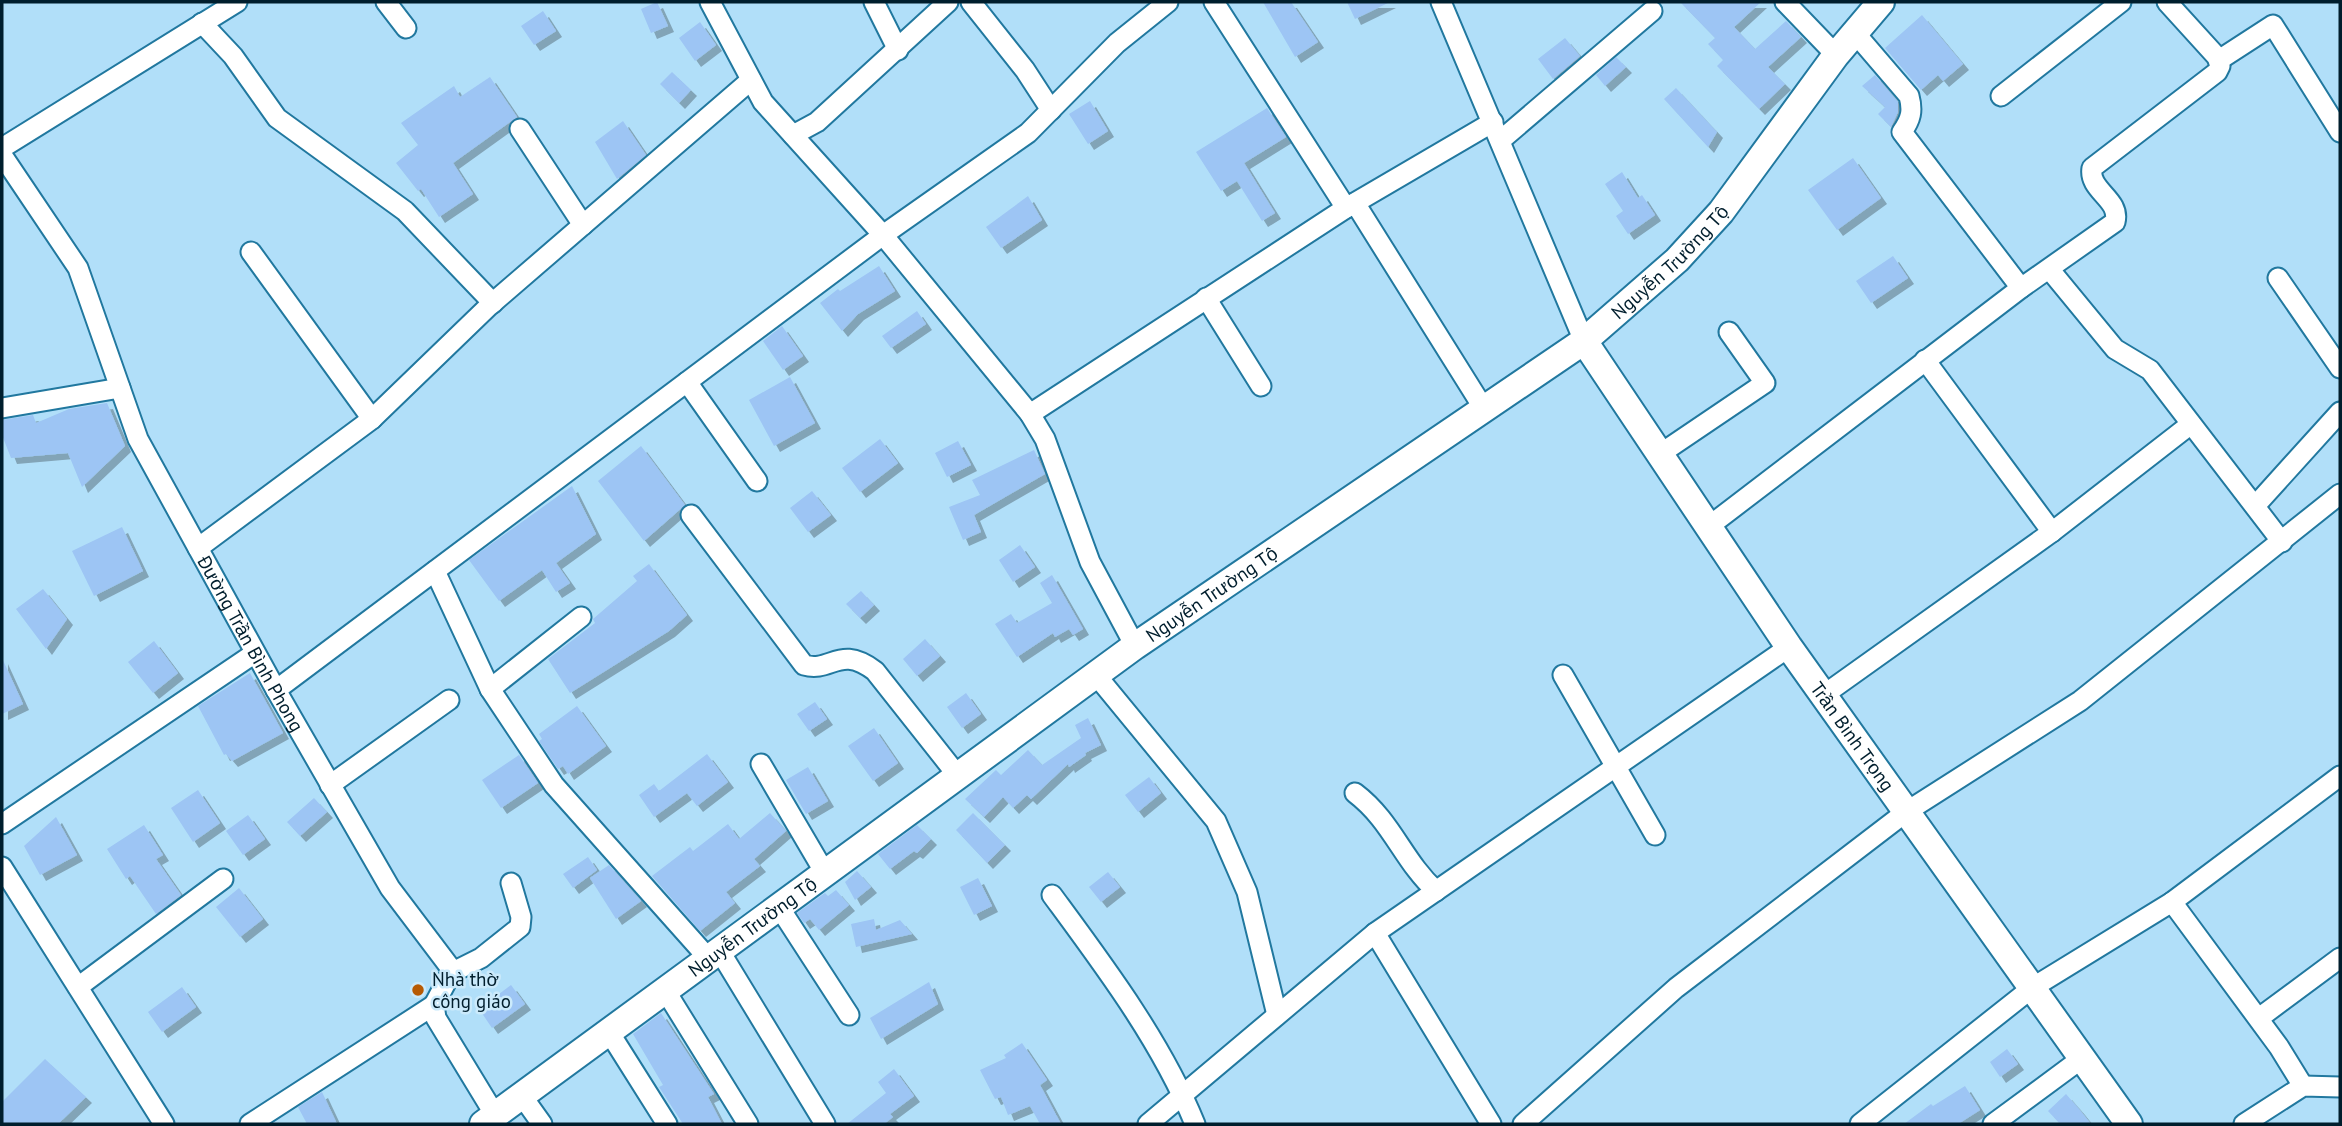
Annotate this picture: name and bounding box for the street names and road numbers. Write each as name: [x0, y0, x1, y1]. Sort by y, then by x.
street label: Nguyễn Trường Tộ: [1606, 201, 1734, 324]
street label: Nguyễn Trường Tộ: [1141, 541, 1282, 647]
street label: Đường Trần Bình Phong: [192, 550, 309, 736]
street label: Trần Bình Trọng: [1806, 677, 1900, 796]
street label: Nguyễn Trường Tộ: [683, 871, 822, 982]

